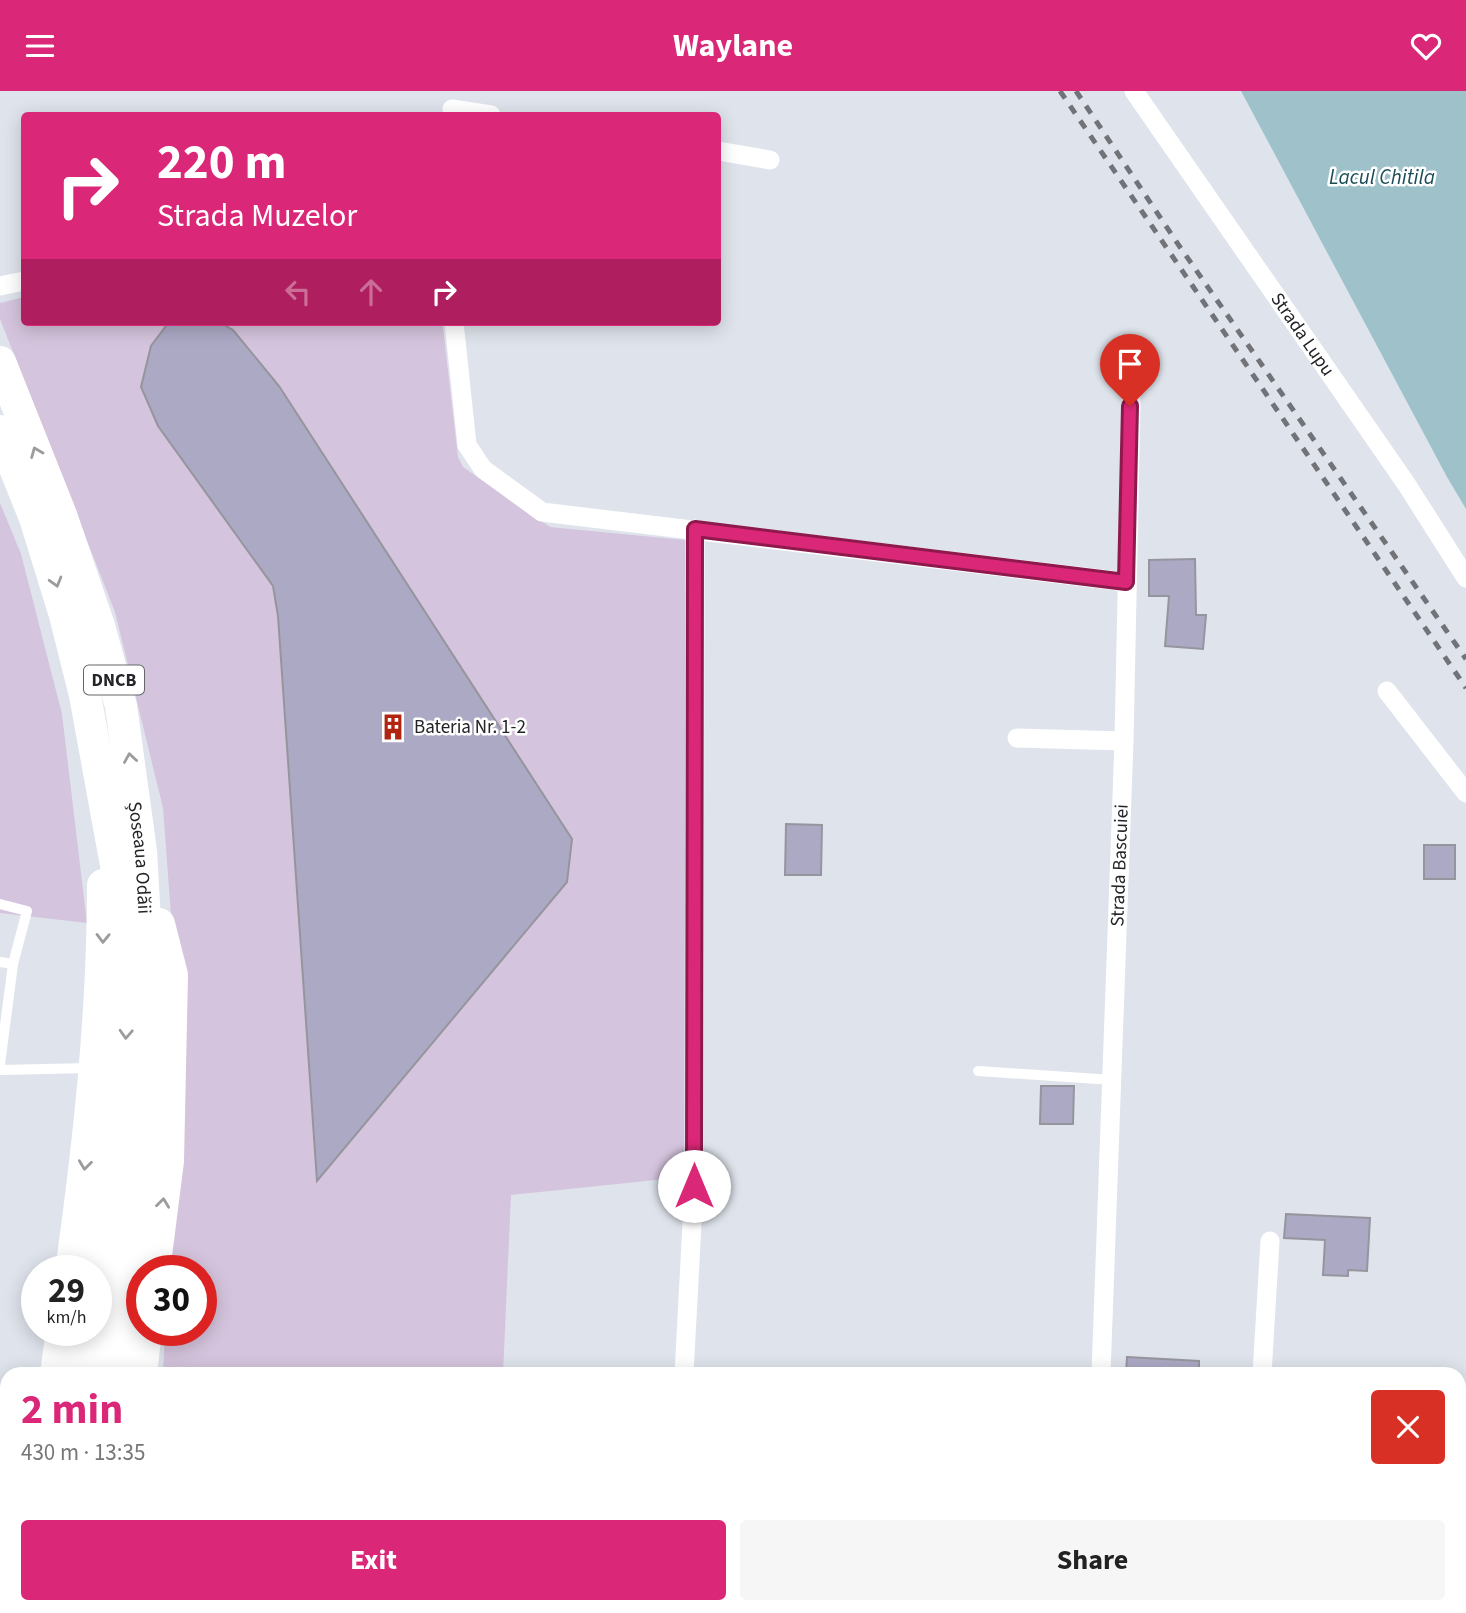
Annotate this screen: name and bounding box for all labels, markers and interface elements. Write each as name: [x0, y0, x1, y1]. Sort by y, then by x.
text: Waylane: [673, 23, 793, 69]
icon: menu: [21, 27, 59, 65]
icon: heart: [1407, 27, 1445, 65]
text: 220 m: [157, 128, 286, 198]
icon: right: [42, 140, 133, 231]
water label: Lacul Chitila: [1329, 162, 1435, 192]
text: Strada Muzelor: [157, 193, 357, 239]
icon: left: [279, 273, 317, 311]
icon: ahead: [352, 273, 390, 311]
icon: right: [425, 273, 463, 311]
street label: Strada Lupu: [1264, 287, 1341, 381]
pin: [1100, 334, 1160, 406]
icon: arrive: [1111, 345, 1149, 383]
one-way arrow: [30, 446, 44, 458]
one-way arrow: [48, 576, 63, 588]
road number: DNCB: [84, 665, 144, 695]
building icon: Bateria Nr. 1-2: [378, 712, 408, 742]
place label: Bateria Nr. 1-2: [414, 714, 526, 741]
one-way arrow: [123, 753, 138, 764]
street label: Șoseaua Odăii: [121, 800, 158, 915]
street label: Strada Bascuiei: [1104, 804, 1135, 927]
one-way arrow: [95, 933, 110, 944]
one-way arrow: [119, 1028, 134, 1039]
position arrow: [657, 1149, 731, 1223]
one-way arrow: [78, 1159, 93, 1170]
one-way arrow: [155, 1197, 170, 1209]
speed limit sign: 30: [126, 1255, 217, 1346]
text: 29: [48, 1266, 85, 1316]
text: km/h: [47, 1305, 86, 1330]
text: 2 min: [21, 1380, 123, 1440]
button: close: [1371, 1390, 1445, 1464]
text: 430 m · 13:35: [21, 1436, 145, 1469]
button: Exit: [21, 1520, 726, 1600]
button: Share: [740, 1520, 1445, 1600]

